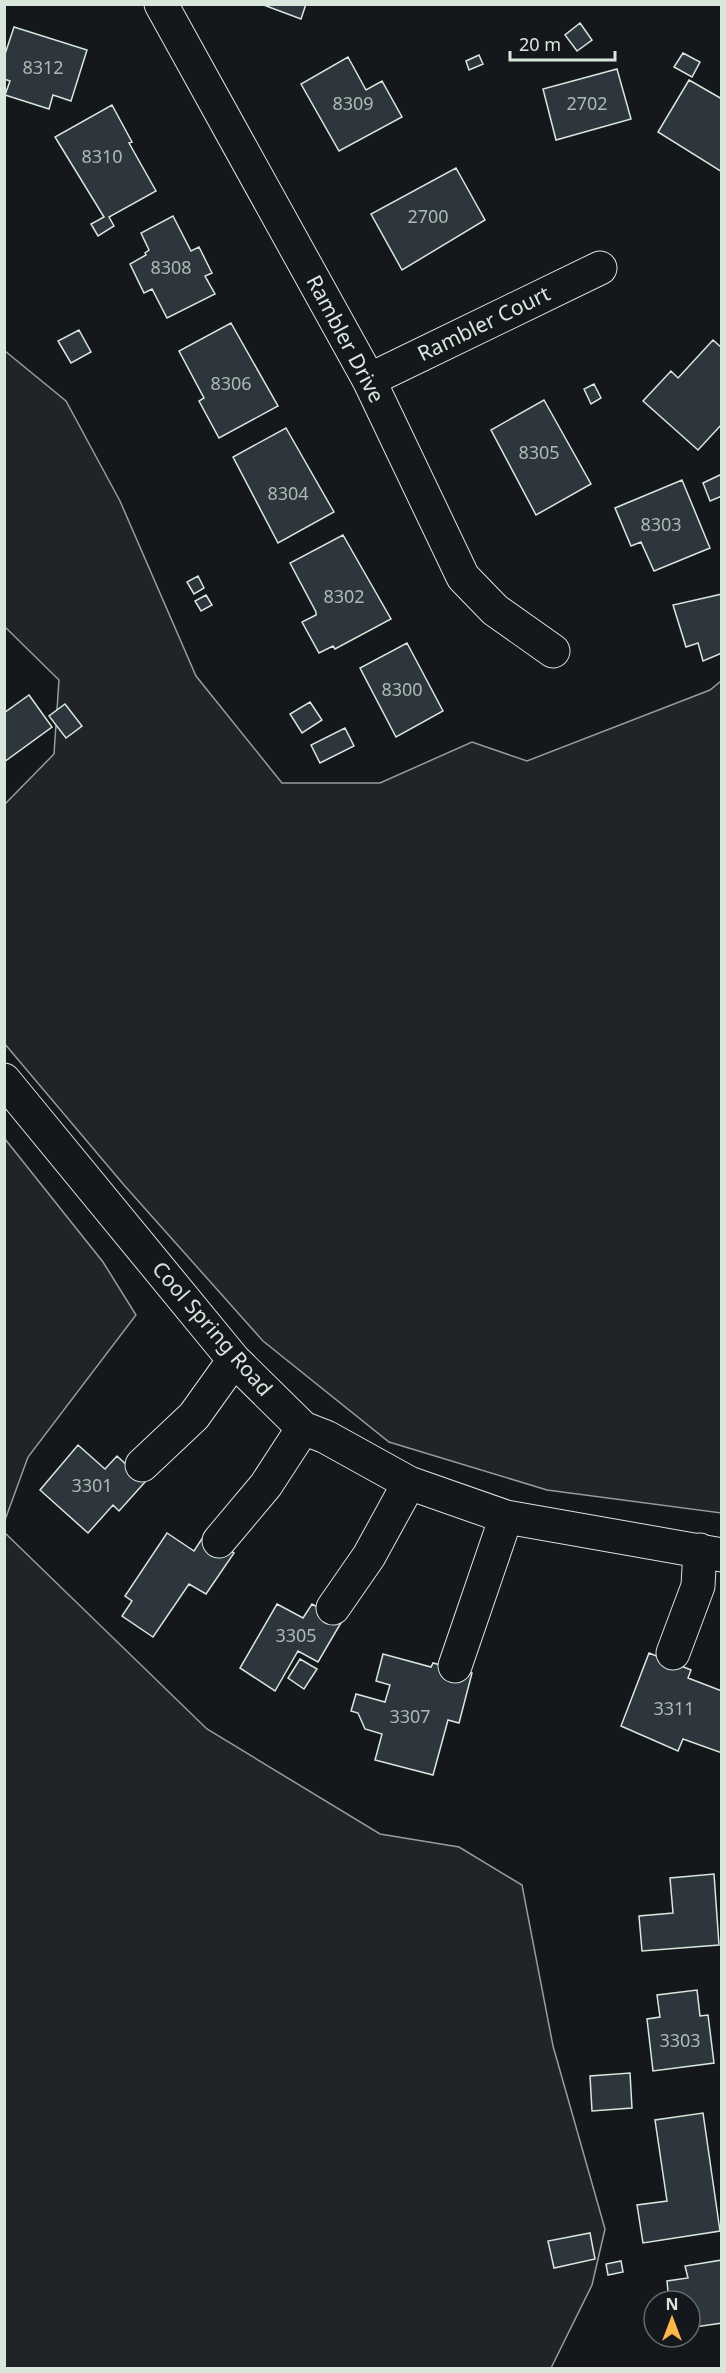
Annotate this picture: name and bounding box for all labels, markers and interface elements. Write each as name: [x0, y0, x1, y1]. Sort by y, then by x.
scale bar: [510, 24, 615, 62]
text: 20 m: [519, 32, 561, 56]
house number: 8312: [22, 55, 64, 79]
house number: 8309: [332, 91, 374, 115]
house number: 2702: [566, 91, 608, 115]
house number: 8310: [81, 144, 123, 168]
house number: 2700: [407, 204, 449, 228]
house number: 8308: [150, 255, 192, 279]
street label: Rambler Drive: [300, 270, 391, 407]
street label: Rambler Court: [413, 279, 555, 367]
house number: 8306: [210, 371, 252, 395]
house number: 8305: [518, 440, 560, 464]
house number: 8304: [267, 481, 309, 505]
house number: 8303: [640, 512, 682, 536]
house number: 8302: [323, 584, 365, 608]
house number: 8300: [381, 677, 423, 701]
street label: Cool Spring Road: [146, 1255, 279, 1402]
house number: 3301: [71, 1473, 113, 1497]
house number: 3305: [275, 1623, 317, 1647]
house number: 3311: [653, 1696, 695, 1720]
house number: 3307: [389, 1704, 431, 1728]
house number: 3303: [659, 2028, 701, 2052]
north arrow: [642, 2289, 702, 2349]
text: N: [665, 2293, 679, 2315]

